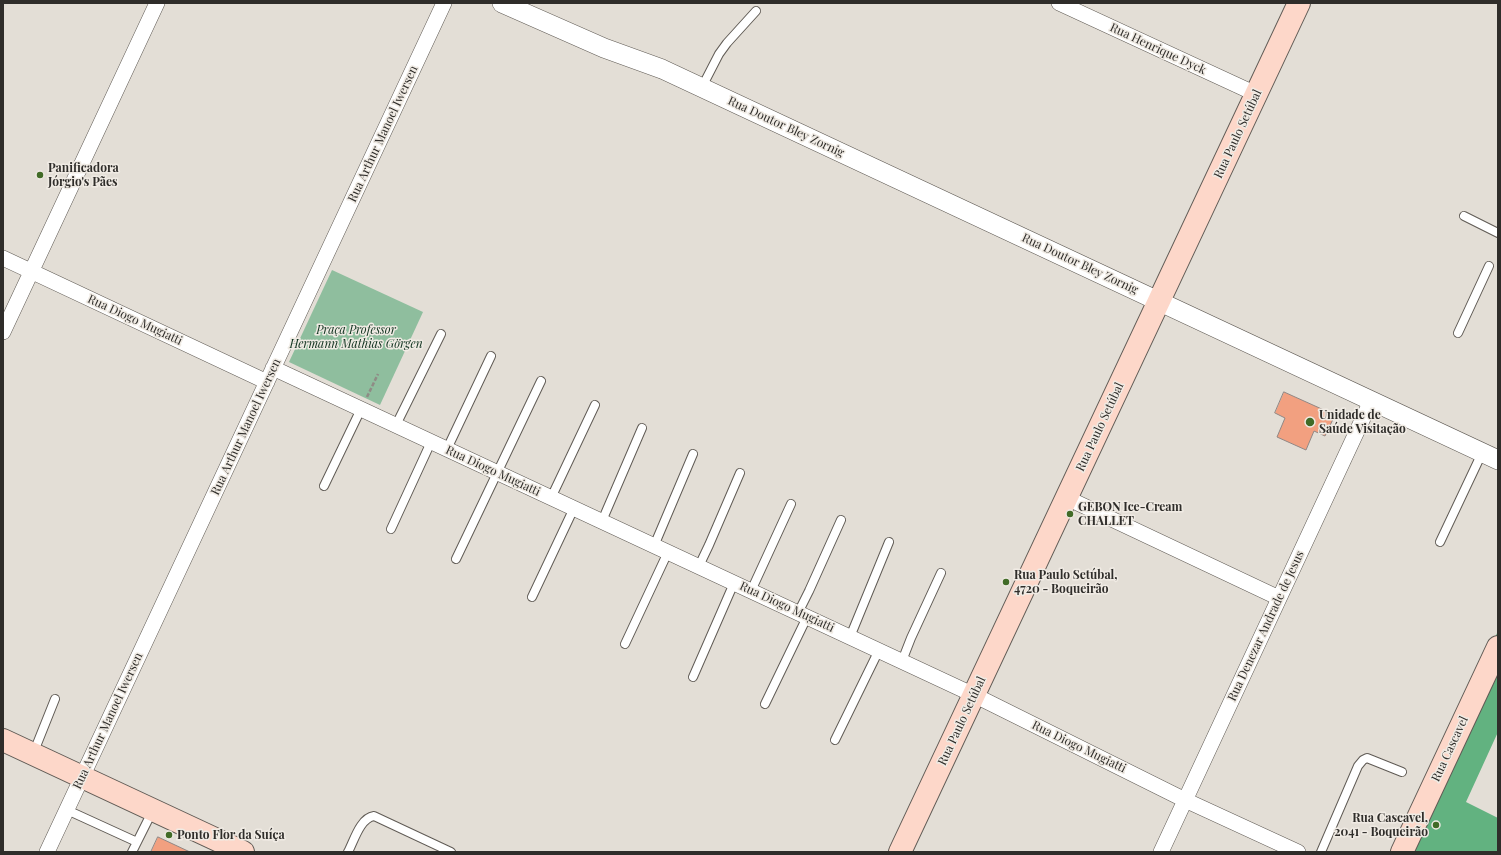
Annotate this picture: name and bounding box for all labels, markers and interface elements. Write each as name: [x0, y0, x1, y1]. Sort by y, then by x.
street label: Rua Henrique Dyck: [1108, 20, 1208, 78]
street label: Rua Arthur Manoel Iwersen: [345, 64, 421, 204]
street label: Rua Paulo Setúbal: [1211, 87, 1265, 181]
street label: Rua Doutor Bley Zornig: [726, 94, 846, 160]
place label: Panificadora Jórgio's Pães: [48, 161, 119, 189]
marker: Panificadora Jórgio's Pães: [35, 170, 45, 180]
street label: Rua Doutor Bley Zornig: [1020, 231, 1140, 297]
street label: Rua Diogo Mugiatti: [85, 292, 185, 348]
park label: Praça Professor Hermann Mathias Görgen: [289, 323, 423, 351]
street label: Rua Arthur Manoel Iwersen: [208, 357, 284, 497]
street label: Rua Paulo Setúbal: [1073, 380, 1127, 474]
place label: Unidade de Saúde Visitação: [1319, 408, 1406, 436]
marker: Unidade de Saúde Visitação: [1304, 416, 1316, 428]
street label: Rua Diogo Mugiatti: [443, 443, 543, 499]
place label: GEBON Ice-Cream CHALLET: [1078, 500, 1182, 528]
marker: GEBON Ice-Cream CHALLET: [1065, 509, 1075, 519]
street label: Rua Denezar Andrade de Jesus: [1225, 549, 1307, 703]
place label: Rua Paulo Setúbal, 4720 - Boqueirão: [1014, 568, 1118, 596]
marker: Rua Paulo Setúbal, 4720 - Boqueirão: [1001, 577, 1011, 587]
street label: Rua Diogo Mugiatti: [737, 579, 837, 635]
street label: Rua Arthur Manoel Iwersen: [70, 651, 146, 791]
street label: Rua Paulo Setúbal: [935, 674, 989, 768]
street label: Rua Cascavel: [1429, 714, 1471, 784]
street label: Rua Diogo Mugiatti: [1030, 718, 1128, 776]
place label: Rua Cascavel, 2041 - Boqueirão: [1334, 811, 1428, 839]
marker: Rua Cascavel, 2041 - Boqueirão: [1431, 820, 1441, 830]
place label: Ponto Flor da Suíça: [177, 828, 285, 842]
marker: Ponto Flor da Suíça: [164, 830, 174, 840]

